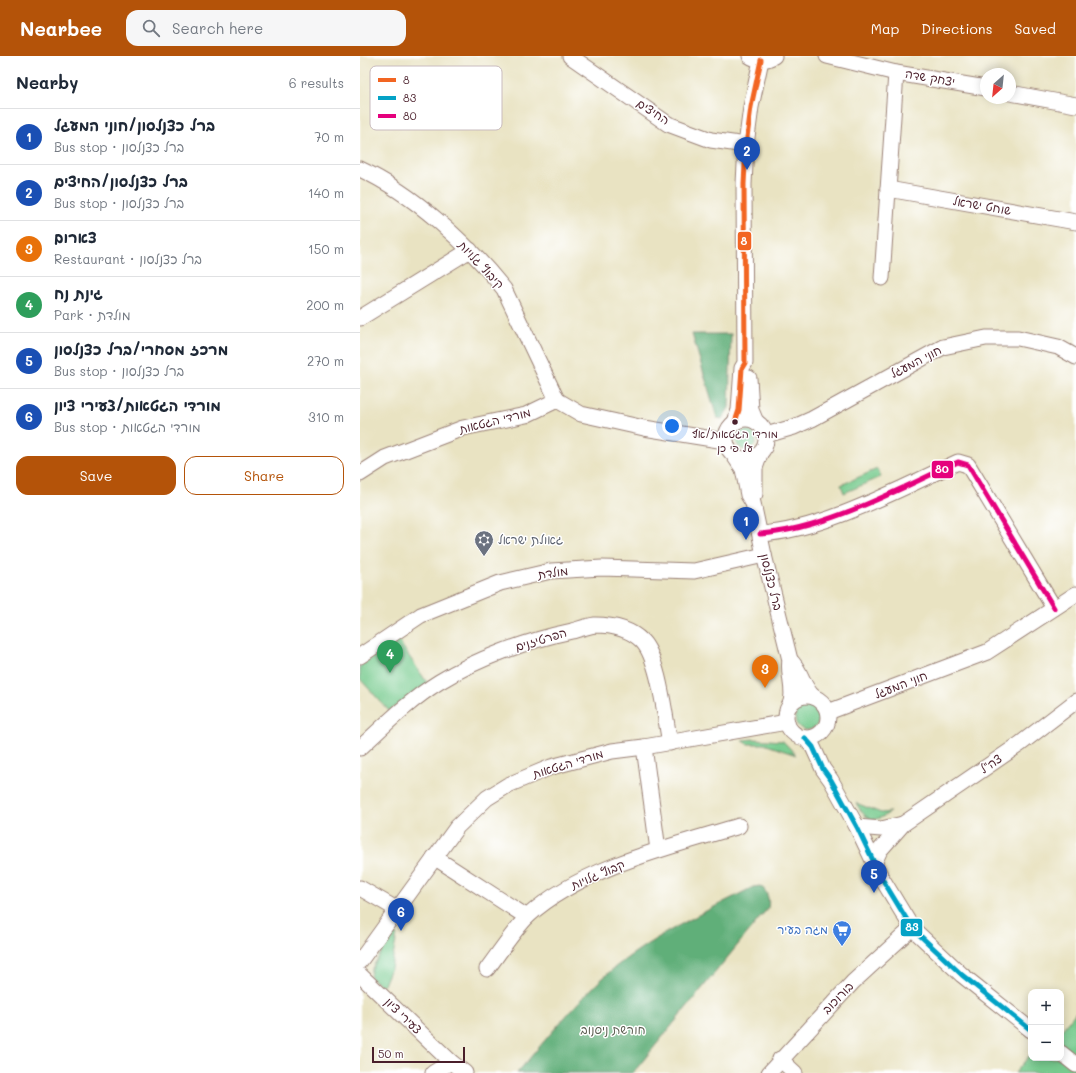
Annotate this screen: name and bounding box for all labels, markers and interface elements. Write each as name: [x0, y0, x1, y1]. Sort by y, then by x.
search box: [126, 10, 406, 46]
text: Nearbee: [20, 16, 102, 41]
icon: search: [140, 17, 162, 39]
text: Search here: [172, 18, 263, 38]
text: Map: [871, 19, 899, 38]
text: Directions: [921, 19, 992, 38]
text: Saved: [1014, 19, 1056, 38]
street label: יצחק שדה: [904, 65, 956, 89]
legend: [370, 66, 502, 130]
north arrow: [980, 68, 1016, 104]
text: Nearby: [16, 71, 78, 93]
text: 8: [403, 72, 410, 87]
text: 6 results: [289, 74, 344, 91]
text: 83: [403, 90, 417, 105]
street label: החיצים: [634, 95, 673, 128]
text: 80: [403, 108, 417, 123]
text: ברל כצנלסון/חוני המעגל: [54, 115, 215, 135]
text: 1: [26, 128, 32, 145]
text: 70 m: [314, 128, 344, 145]
pin: 2: [734, 137, 760, 170]
text: Bus stop · ברל כצנלסון: [54, 138, 184, 155]
text: ברל כצנלסון/החיצים: [54, 171, 188, 191]
text: 2: [25, 184, 33, 201]
text: 140 m: [308, 184, 344, 201]
street label: שוחט ישראל: [952, 192, 1013, 218]
text: Bus stop · ברל כצנלסון: [54, 194, 184, 211]
text: צארום: [54, 227, 97, 247]
line badge: 8: [737, 231, 752, 251]
text: 8: [741, 233, 748, 248]
street label: קיבוץ גלויות: [454, 236, 508, 293]
text: 3: [25, 240, 33, 257]
text: 150 m: [308, 240, 344, 257]
text: Restaurant · ברל כצנלסון: [54, 250, 202, 267]
text: גינת נח: [54, 283, 103, 303]
text: 4: [25, 296, 33, 313]
text: 200 m: [306, 296, 344, 313]
text: Park · מולדת: [54, 306, 131, 323]
text: מרכז מסחרי/ברל כצנלסון: [54, 339, 228, 359]
street label: חוני המעגל: [887, 341, 944, 381]
text: 5: [25, 352, 33, 369]
text: 270 m: [307, 352, 344, 369]
text: Bus stop · ברל כצנלסון: [54, 362, 184, 379]
text: מורדי הגטאות/צעירי ציון: [54, 395, 221, 415]
street label: מורדי הגטאות: [456, 403, 532, 437]
text: 6: [25, 408, 33, 425]
text: 310 m: [308, 408, 344, 425]
your location: [662, 416, 682, 436]
marker: מורדי הגטאות/אף על פי כן: [730, 417, 740, 427]
text: Bus stop · מורדי הגטאות: [54, 418, 201, 435]
place label: מורדי הגטאות/אף על פי כן: [692, 426, 778, 455]
button: Save: [16, 456, 176, 495]
button: Share: [184, 456, 344, 495]
line badge: 80: [931, 460, 954, 479]
text: 80: [935, 461, 949, 476]
pin: 1: [733, 507, 759, 540]
synagogue icon: גאולת ישראל: [473, 529, 495, 557]
place label: גאולת ישראל: [498, 531, 563, 547]
street label: ברל כצנלסון: [757, 552, 787, 612]
street label: מולדת: [536, 562, 569, 582]
street label: הפרטיזנים: [513, 624, 568, 654]
pin: 4: [377, 640, 403, 673]
pin: 3: [752, 655, 778, 688]
street label: חוני המעגל: [872, 667, 930, 702]
street label: מורדי הגטאות: [529, 745, 605, 782]
street label: צה"ל: [976, 750, 1005, 776]
street label: קבוץ גלויות: [567, 856, 628, 894]
pin: 5: [861, 860, 887, 893]
pin: 6: [388, 898, 414, 931]
line badge: 83: [900, 918, 923, 937]
supermarket icon: מגה בעיר: [831, 919, 853, 947]
text: 83: [905, 919, 919, 934]
place label: מגה בעיר: [777, 921, 828, 937]
street label: בורוכוב: [818, 978, 856, 1017]
map controls: [1028, 989, 1064, 1061]
button: +: [1028, 989, 1064, 1025]
street label: צעירי ציון: [382, 994, 426, 1037]
park label: חורשת ניסנוב: [580, 1021, 646, 1037]
button: −: [1028, 1025, 1064, 1061]
scale bar: [372, 1045, 465, 1064]
text: 50 m: [378, 1046, 404, 1061]

